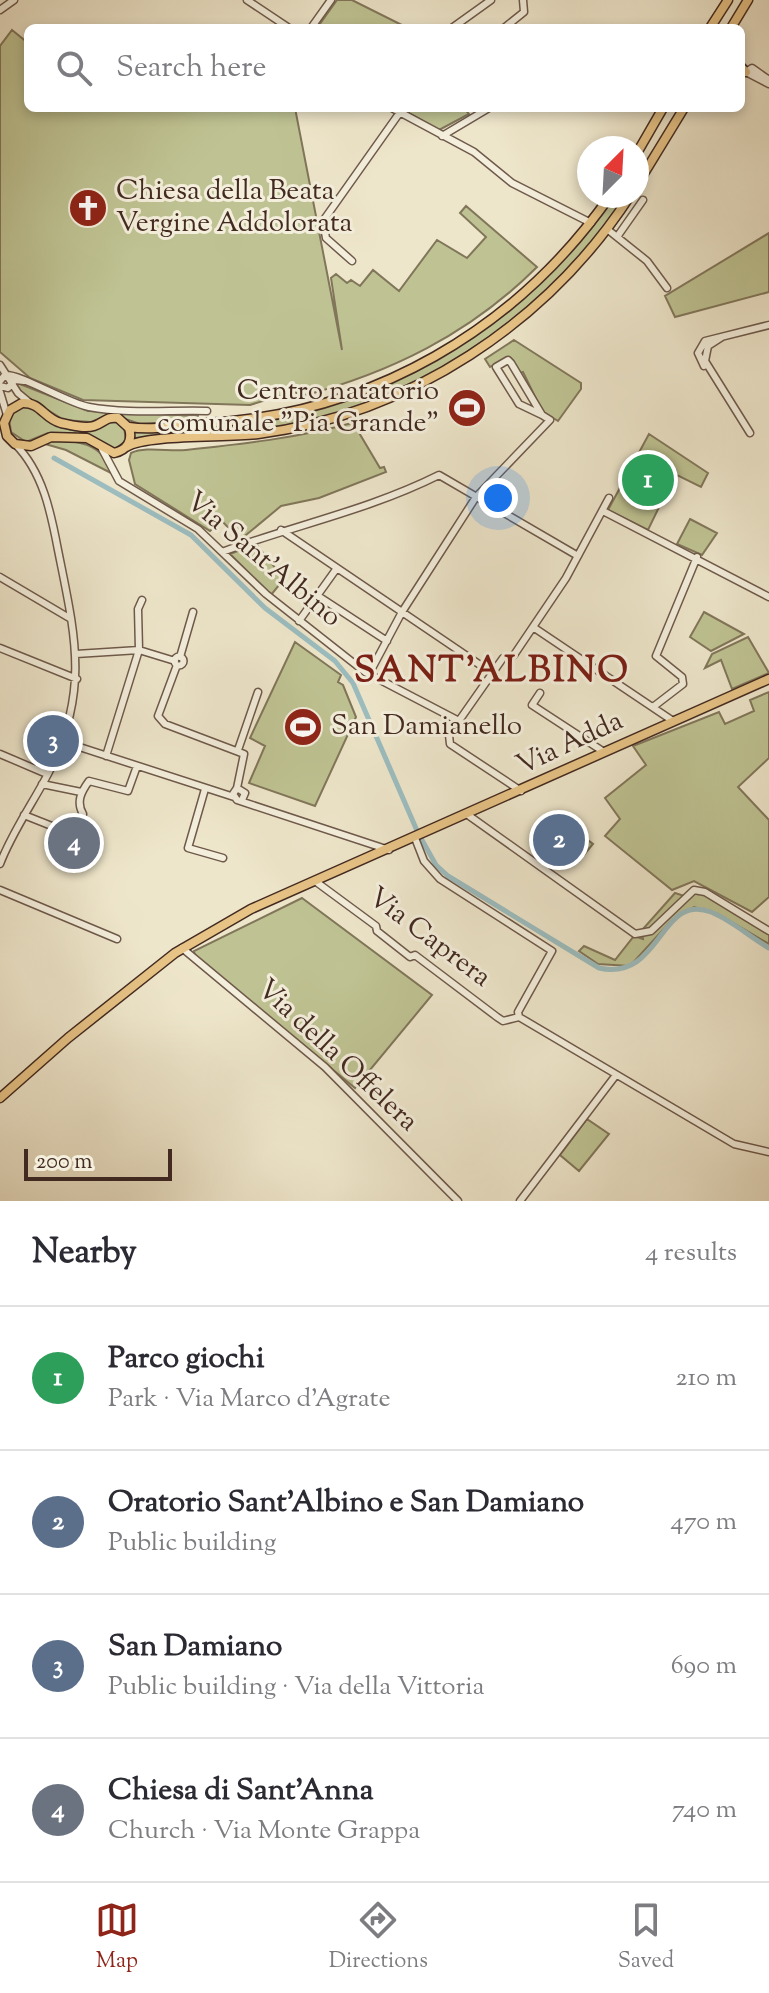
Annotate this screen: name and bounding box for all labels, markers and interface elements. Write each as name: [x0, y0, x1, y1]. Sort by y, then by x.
search box: [24, 24, 745, 112]
icon: search: [52, 46, 96, 90]
text: Search here: [116, 47, 266, 90]
north arrow: [577, 136, 649, 208]
place label: Chiesa della Beata Vergine Addolorata: [116, 172, 352, 244]
church icon: Chiesa della Beata Vergine Addolorata: [67, 187, 109, 229]
place label: Centro natatorio comunale "Pia Grande": [157, 372, 439, 444]
sports icon: Centro natatorio comunale "Pia Grande": [446, 387, 488, 429]
pin: 1: [622, 450, 674, 510]
your location: [478, 478, 518, 518]
street label: Via Sant'Albino: [176, 483, 350, 637]
district label: SANT'ALBINO: [354, 646, 630, 698]
street label: Via Adda: [510, 702, 630, 786]
sports icon: San Damianello: [282, 706, 324, 748]
place label: San Damianello: [331, 707, 522, 747]
pin: 3: [27, 711, 79, 771]
pin: 2: [533, 810, 585, 870]
pin: 4: [48, 813, 100, 873]
street label: Via Caprera: [359, 878, 499, 998]
street label: Via della Offelera: [247, 970, 427, 1142]
scale bar: [24, 1145, 172, 1181]
text: 200 m: [36, 1147, 92, 1179]
text: Nearby: [32, 1229, 137, 1278]
text: 4 results: [645, 1235, 737, 1272]
text: Parco giochi: [108, 1338, 264, 1381]
text: 1: [54, 1360, 62, 1397]
text: 210 m: [675, 1360, 737, 1397]
text: Park · Via Marco d'Agrate: [108, 1381, 391, 1418]
text: Oratorio Sant'Albino e San Damiano: [108, 1482, 584, 1525]
text: 2: [52, 1504, 64, 1541]
text: 470 m: [671, 1504, 737, 1541]
text: Public building: [108, 1525, 276, 1562]
text: San Damiano: [108, 1626, 282, 1669]
text: 3: [53, 1648, 63, 1685]
text: 690 m: [671, 1648, 737, 1685]
text: Public building · Via della Vittoria: [108, 1669, 485, 1706]
text: Chiesa di Sant'Anna: [108, 1770, 374, 1813]
text: 4: [51, 1792, 65, 1829]
text: 740 m: [672, 1792, 737, 1829]
text: Church · Via Monte Grappa: [108, 1813, 420, 1850]
tab: Map: [95, 1898, 139, 1978]
tab: Directions: [329, 1898, 428, 1978]
tab: Saved: [618, 1898, 674, 1978]

